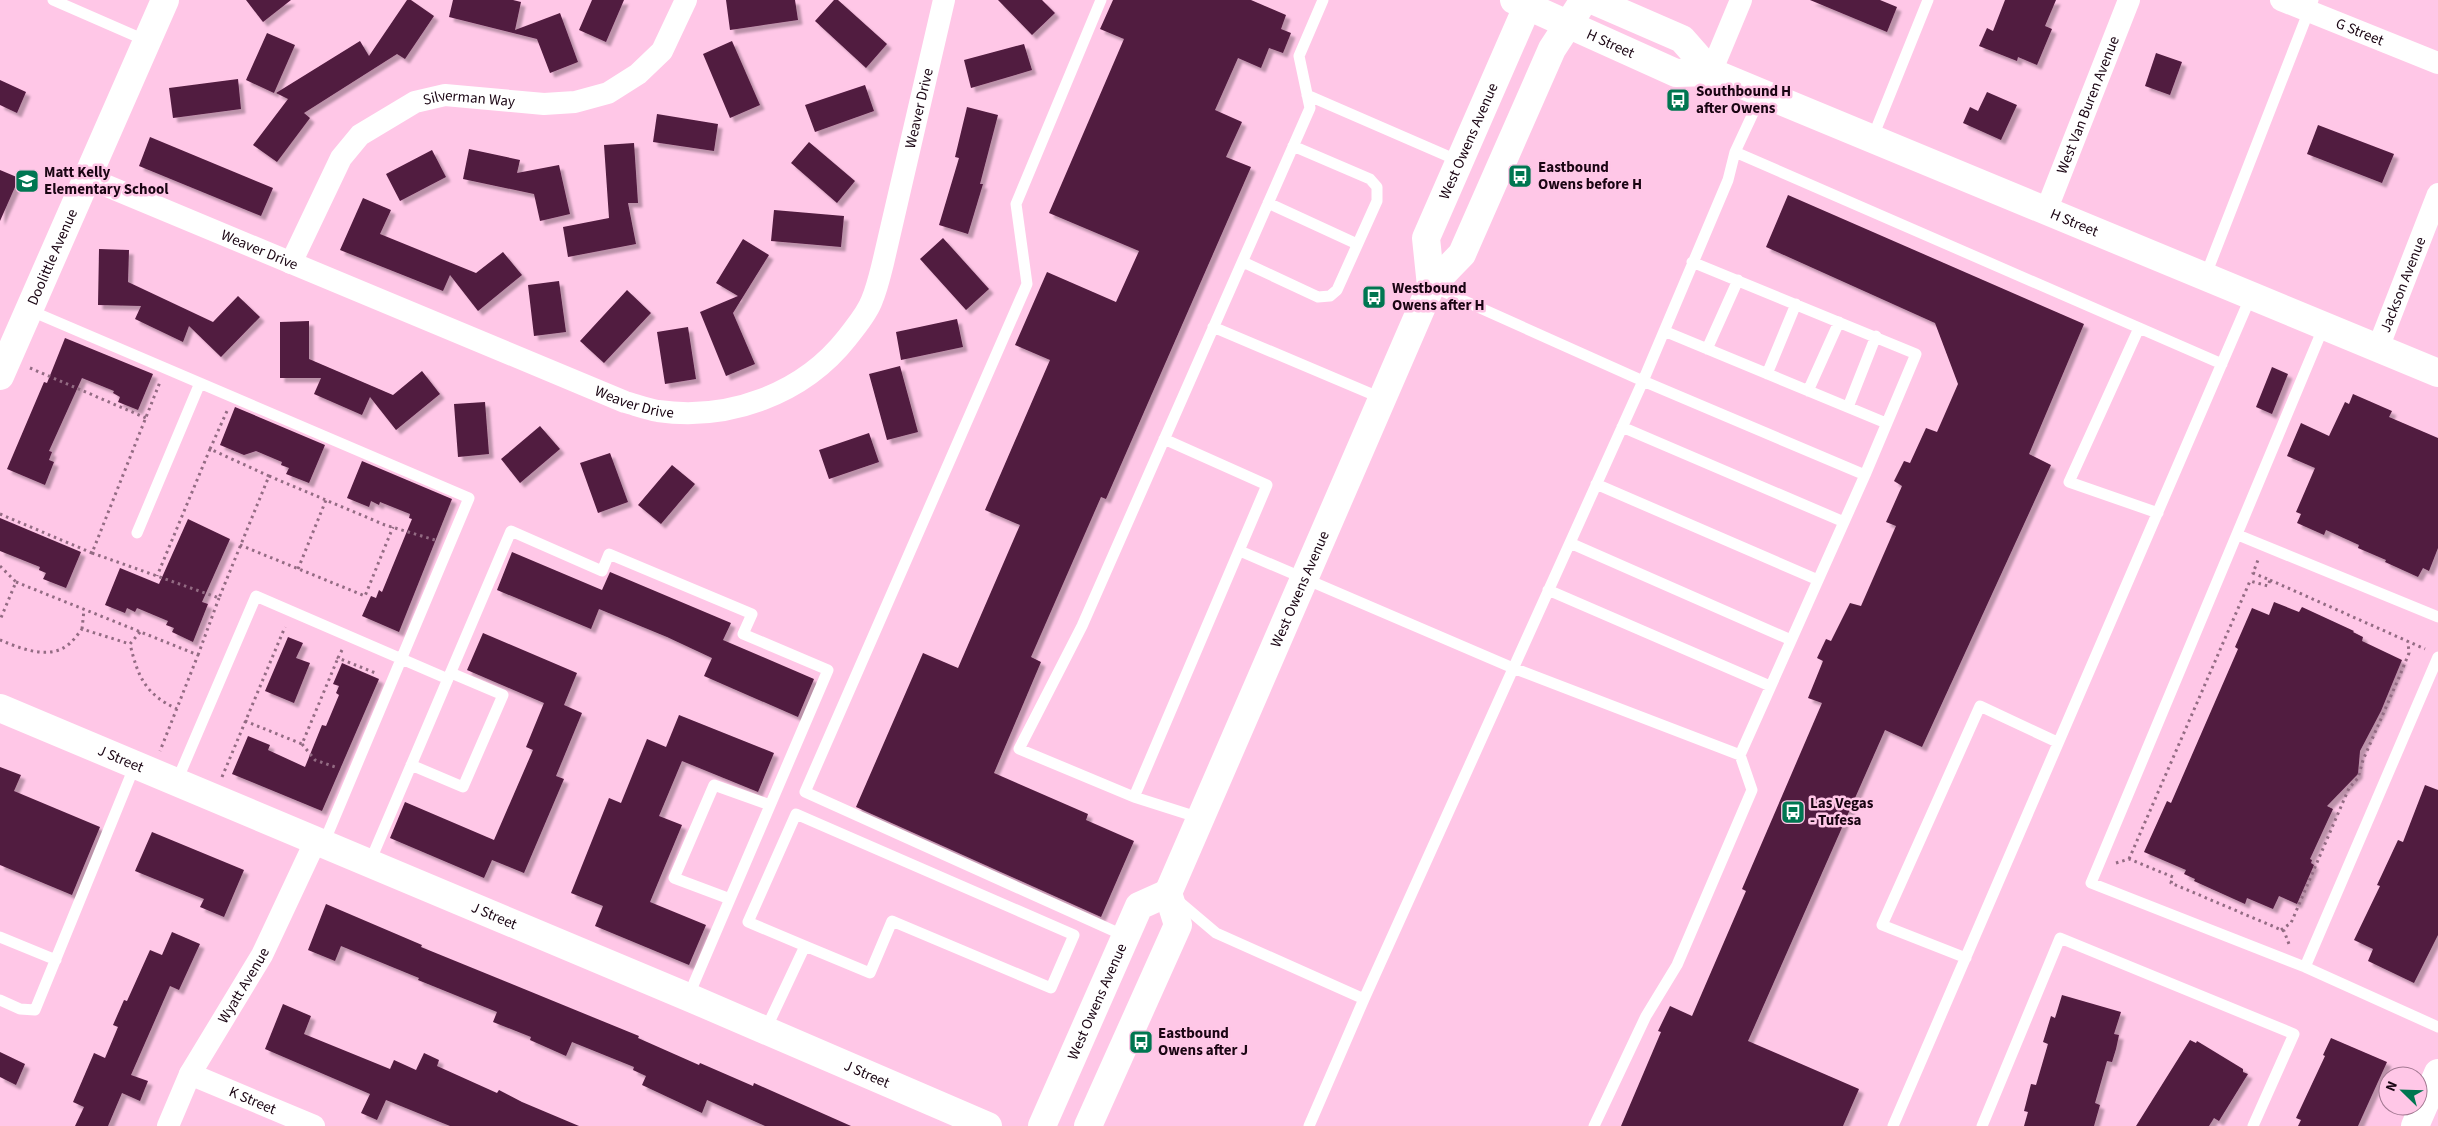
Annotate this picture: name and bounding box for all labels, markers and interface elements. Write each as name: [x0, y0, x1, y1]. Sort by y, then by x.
street label: G Street: [2333, 13, 2387, 51]
street label: H Street: [1583, 24, 1638, 63]
street label: West Van Buren Avenue: [2051, 33, 2124, 177]
street label: Weaver Drive: [899, 66, 938, 151]
street label: West Owens Avenue: [1434, 79, 1503, 203]
place label: Southbound H after Owens: [1696, 81, 1791, 119]
street label: Silverman Way: [421, 85, 516, 112]
bus stop icon: Southbound H after Owens: [1665, 87, 1691, 113]
place label: Eastbound Owens before H: [1538, 157, 1642, 195]
place label: Matt Kelly Elementary School: [44, 162, 169, 200]
bus stop icon: Eastbound Owens before H: [1507, 163, 1533, 189]
school or university icon: Matt Kelly Elementary School: [14, 168, 40, 194]
street label: H Street: [2047, 203, 2102, 242]
street label: Doolittle Avenue: [22, 205, 83, 309]
street label: Weaver Drive: [218, 224, 301, 275]
street label: Jackson Avenue: [2375, 234, 2431, 336]
place label: Westbound Owens after H: [1392, 278, 1485, 316]
bus stop icon: Westbound Owens after H: [1361, 284, 1387, 310]
street label: Weaver Drive: [592, 380, 675, 423]
street label: West Owens Avenue: [1265, 527, 1334, 651]
street label: J Street: [95, 740, 147, 778]
place label: Las Vegas - Tufesa: [1810, 793, 1874, 831]
bus stop icon: Las Vegas - Tufesa: [1780, 799, 1806, 825]
street label: J Street: [468, 897, 520, 935]
street label: West Owens Avenue: [1062, 940, 1132, 1063]
street label: Wyatt Avenue: [213, 944, 274, 1027]
place label: Eastbound Owens after J: [1158, 1023, 1248, 1061]
bus stop icon: Eastbound Owens after J: [1128, 1029, 1154, 1055]
street label: J Street: [841, 1055, 893, 1093]
north arrow: [2378, 1066, 2428, 1116]
text: N: [2381, 1078, 2403, 1095]
street label: K Street: [226, 1081, 280, 1120]

